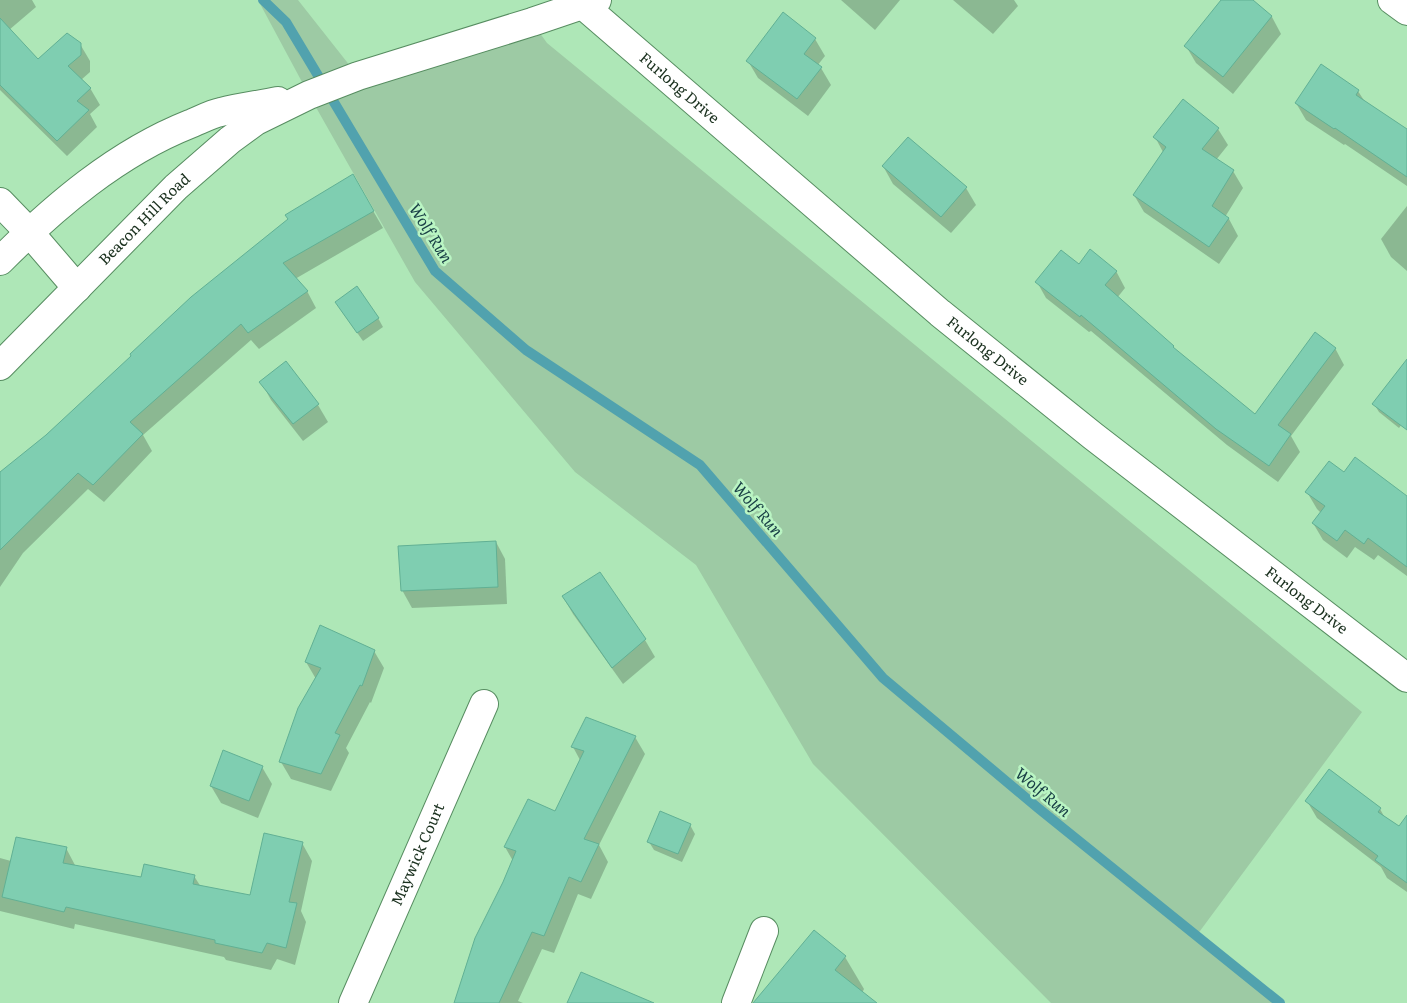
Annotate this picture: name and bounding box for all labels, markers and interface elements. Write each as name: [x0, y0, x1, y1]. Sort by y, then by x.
street label: Furlong Drive: [635, 46, 726, 128]
street label: Beacon Hill Road: [92, 167, 195, 270]
water label: Wolf Run: [404, 198, 460, 267]
street label: Furlong Drive: [942, 310, 1034, 390]
water label: Wolf Run: [728, 475, 790, 542]
street label: Furlong Drive: [1261, 560, 1354, 639]
water label: Wolf Run: [1011, 761, 1077, 822]
street label: Maywick Court: [384, 799, 449, 909]

